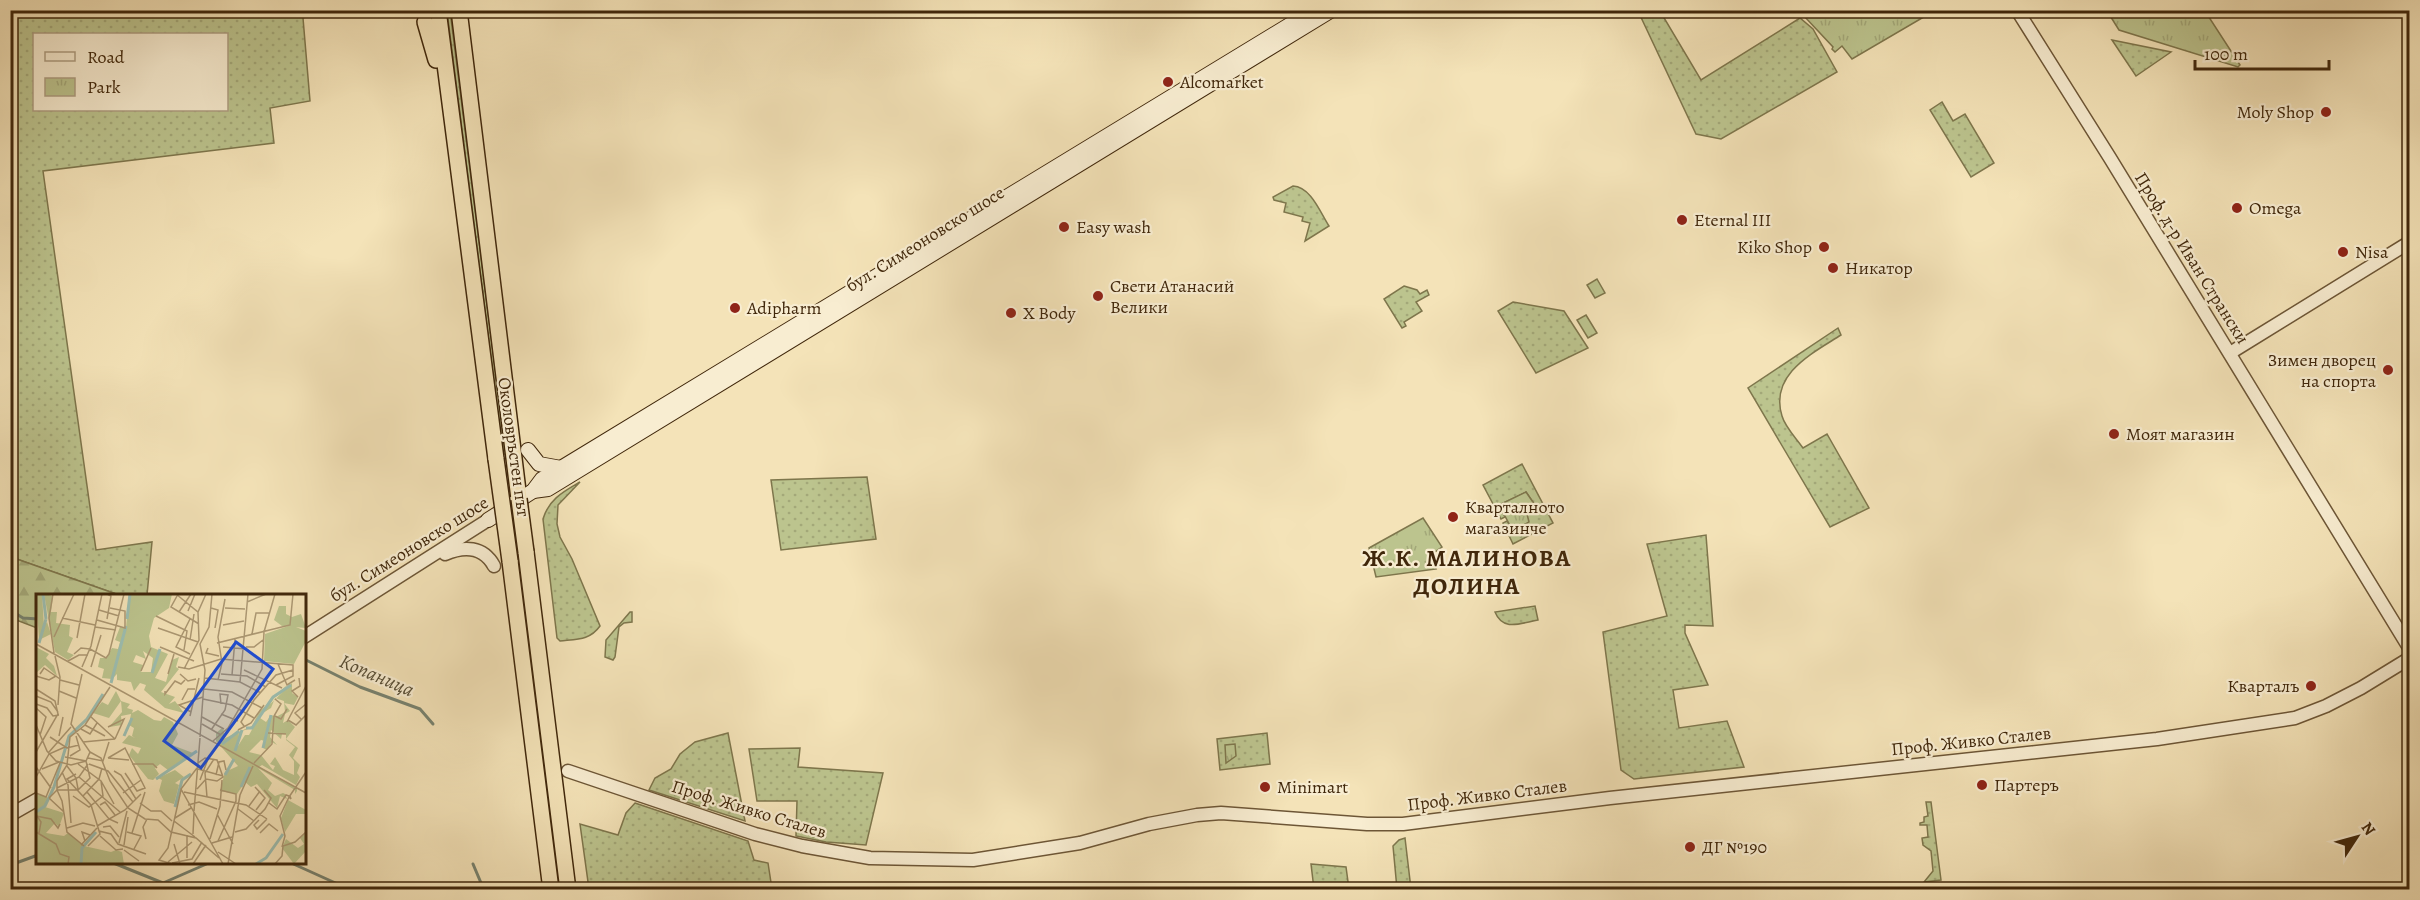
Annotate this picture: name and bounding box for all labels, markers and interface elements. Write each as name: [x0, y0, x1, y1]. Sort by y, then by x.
legend: [33, 33, 228, 111]
scale bar: [2195, 33, 2328, 71]
text: 100 m: [2204, 42, 2248, 66]
text: Road: [87, 45, 125, 69]
place label: Alcomarket: [1179, 70, 1264, 94]
text: Park: [87, 75, 121, 99]
marker: Alcomarket: [1161, 75, 1175, 89]
place label: Moly Shop: [2237, 100, 2314, 124]
marker: Moly Shop: [2319, 105, 2333, 119]
street label: Проф. д-р Иван Странски: [2129, 167, 2255, 349]
street label: бул. Симеоновско шосе: [841, 180, 1009, 298]
place label: Omega: [2249, 196, 2302, 220]
marker: Omega: [2230, 201, 2244, 215]
place label: Eternal III: [1694, 208, 1771, 232]
marker: Eternal III: [1675, 213, 1689, 227]
place label: Easy wash: [1076, 215, 1152, 239]
marker: Easy wash: [1057, 220, 1071, 234]
place label: Kiko Shop: [1737, 235, 1812, 259]
marker: Kiko Shop: [1817, 240, 1831, 254]
place label: Nisa: [2355, 240, 2389, 264]
marker: Nisa: [2336, 245, 2350, 259]
place label: Никатор: [1845, 256, 1913, 280]
marker: Никатор: [1826, 261, 1840, 275]
place label: Свети Атанасий Велики: [1110, 274, 1234, 319]
marker: Свети Атанасий Велики: [1091, 289, 1105, 303]
place label: Adipharm: [746, 296, 821, 320]
marker: Adipharm: [728, 301, 742, 315]
place label: X Body: [1023, 301, 1077, 325]
marker: X Body: [1004, 306, 1018, 320]
place label: Зимен дворец на спорта: [2268, 348, 2377, 393]
marker: Зимен дворец на спорта: [2381, 363, 2395, 377]
street label: Околовръстен път: [492, 376, 536, 518]
place label: Моят магазин: [2126, 422, 2235, 446]
marker: Моят магазин: [2107, 427, 2121, 441]
street label: бул. Симеоновско шосе: [325, 490, 493, 608]
place label: Кварталното магазинче: [1465, 495, 1565, 540]
marker: Кварталното магазинче: [1446, 510, 1460, 524]
district label: Ж.К. МАЛИНОВА ДОЛИНА: [1362, 542, 1572, 602]
inset map: [36, 594, 306, 864]
water label: Копаница: [335, 648, 418, 703]
place label: Кварталъ: [2227, 674, 2299, 698]
marker: Кварталъ: [2304, 679, 2318, 693]
street label: Проф. Живко Сталев: [1890, 721, 2052, 761]
street label: Проф. Живко Сталев: [1406, 773, 1568, 817]
place label: Партеръ: [1994, 773, 2059, 797]
street label: Проф. Живко Сталев: [669, 774, 829, 844]
place label: Minimart: [1277, 775, 1348, 799]
marker: Партеръ: [1975, 778, 1989, 792]
marker: Minimart: [1258, 780, 1272, 794]
north arrow: [2327, 807, 2387, 867]
text: N: [2356, 818, 2381, 840]
place label: ДГ №190: [1702, 835, 1767, 859]
marker: ДГ №190: [1683, 840, 1697, 854]

